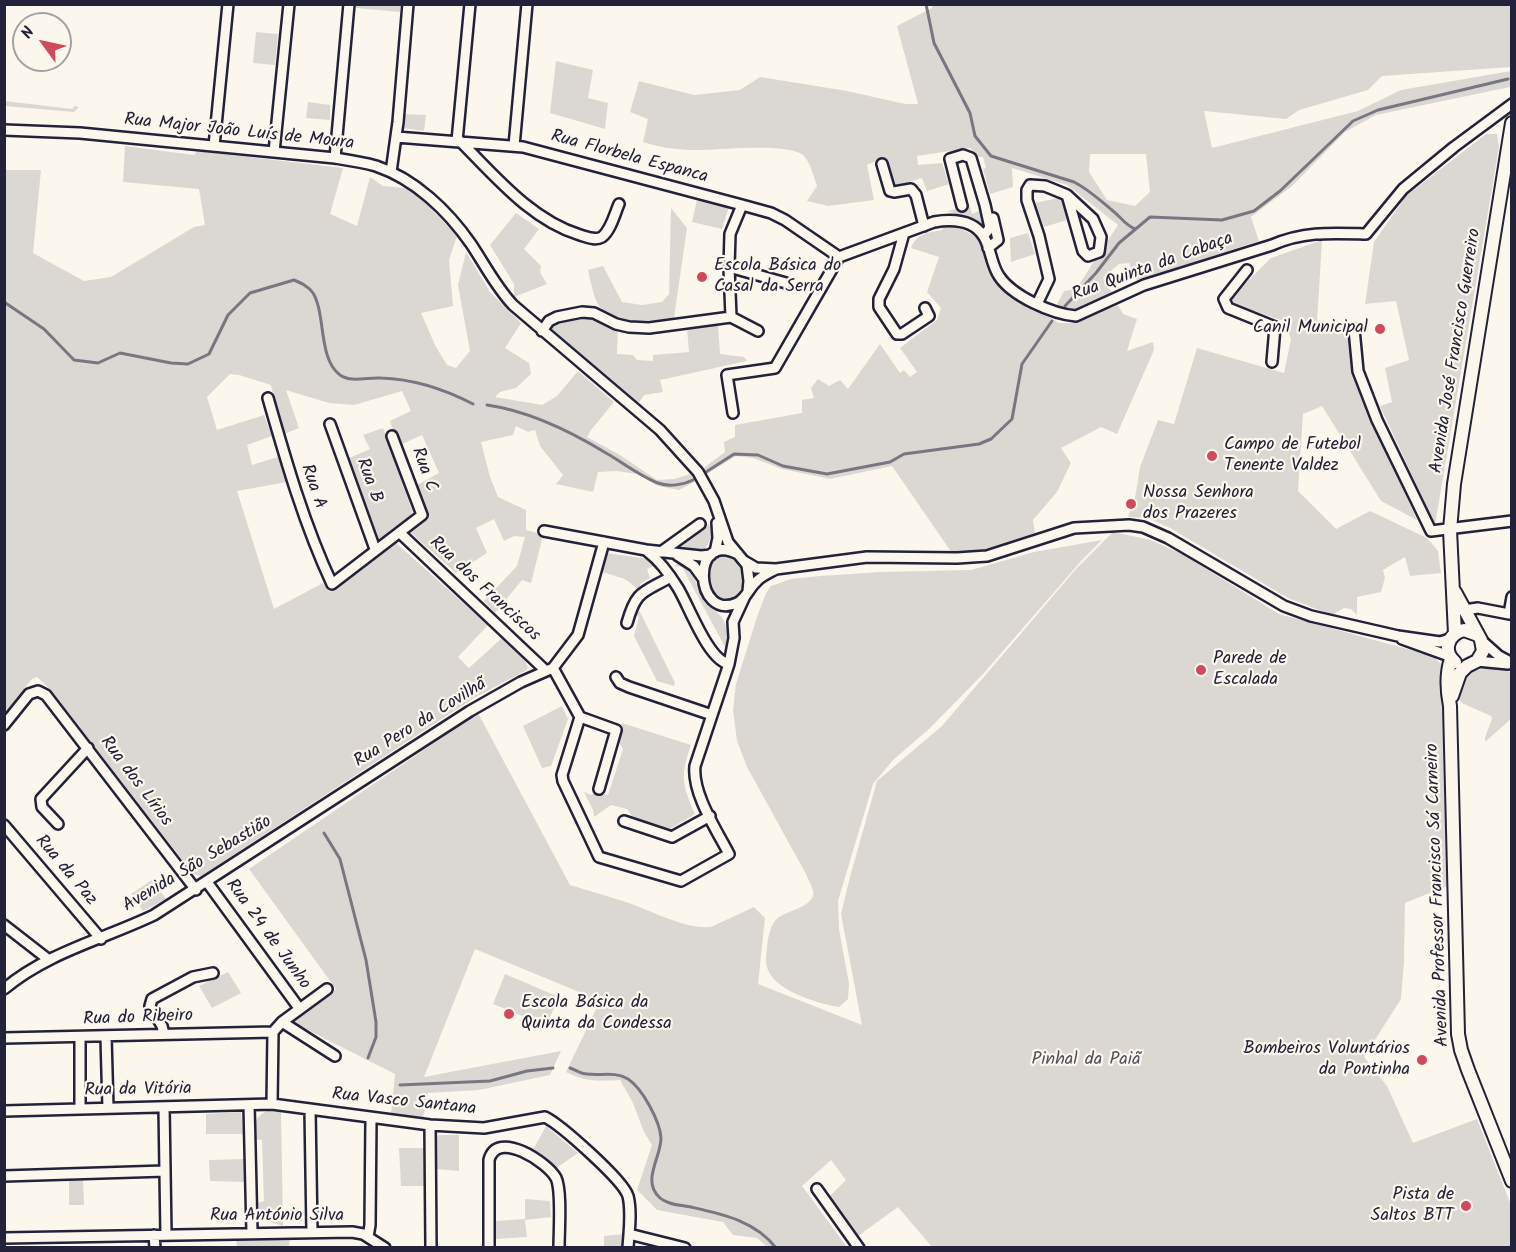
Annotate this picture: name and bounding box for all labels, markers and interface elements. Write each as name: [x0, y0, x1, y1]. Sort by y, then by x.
north arrow: [12, 12, 72, 72]
text: N: [15, 22, 41, 44]
street label: Rua Major João Luís de Moura: [123, 110, 355, 156]
street label: Rua Florbela Espanca: [548, 127, 710, 189]
street label: Avenida José Francisco Guerreiro: [1427, 227, 1487, 475]
street label: Rua Quinta da Cabaça: [1070, 229, 1236, 307]
place label: Escola Básica do Casal da Serra: [714, 256, 841, 298]
marker: Escola Básica do Casal da Serra: [695, 270, 709, 284]
place label: Canil Municipal: [1253, 318, 1368, 340]
marker: Canil Municipal: [1373, 322, 1387, 336]
place label: Campo de Futebol Tenente Valdez: [1224, 435, 1361, 478]
street label: Rua C: [405, 445, 441, 495]
marker: Campo de Futebol Tenente Valdez: [1205, 449, 1219, 463]
street label: Rua B: [350, 456, 386, 506]
street label: Rua A: [294, 462, 330, 512]
place label: Nossa Senhora dos Prazeres: [1143, 483, 1254, 526]
marker: Nossa Senhora dos Prazeres: [1124, 497, 1138, 511]
street label: Rua dos Franciscos: [424, 533, 544, 647]
place label: Parede de Escalada: [1213, 649, 1287, 692]
marker: Parede de Escalada: [1194, 663, 1208, 677]
street label: Rua Pero da Covilhã: [351, 675, 491, 773]
street label: Rua dos Lírios: [94, 733, 176, 831]
street label: Avenida Professor Francisco Sá Carneiro: [1423, 743, 1455, 1047]
street label: Avenida São Sebastião: [120, 812, 276, 918]
street label: Rua da Paz: [29, 831, 101, 911]
street label: Rua 24 de Junho: [220, 876, 314, 994]
place label: Escola Básica da Quinta da Condessa: [521, 993, 672, 1036]
street label: Rua do Ribeiro: [83, 1006, 193, 1032]
marker: Escola Básica da Quinta da Condessa: [502, 1007, 516, 1021]
place label: Bombeiros Voluntários da Pontinha: [1243, 1039, 1410, 1082]
park label: Pinhal da Paiã: [1031, 1050, 1141, 1072]
marker: Bombeiros Voluntários da Pontinha: [1415, 1053, 1429, 1067]
street label: Rua da Vitória: [84, 1079, 192, 1103]
street label: Rua Vasco Santana: [331, 1085, 477, 1121]
place label: Pista de Saltos BTT: [1371, 1185, 1454, 1228]
marker: Pista de Saltos BTT: [1459, 1199, 1473, 1213]
street label: Rua António Silva: [210, 1206, 344, 1228]

